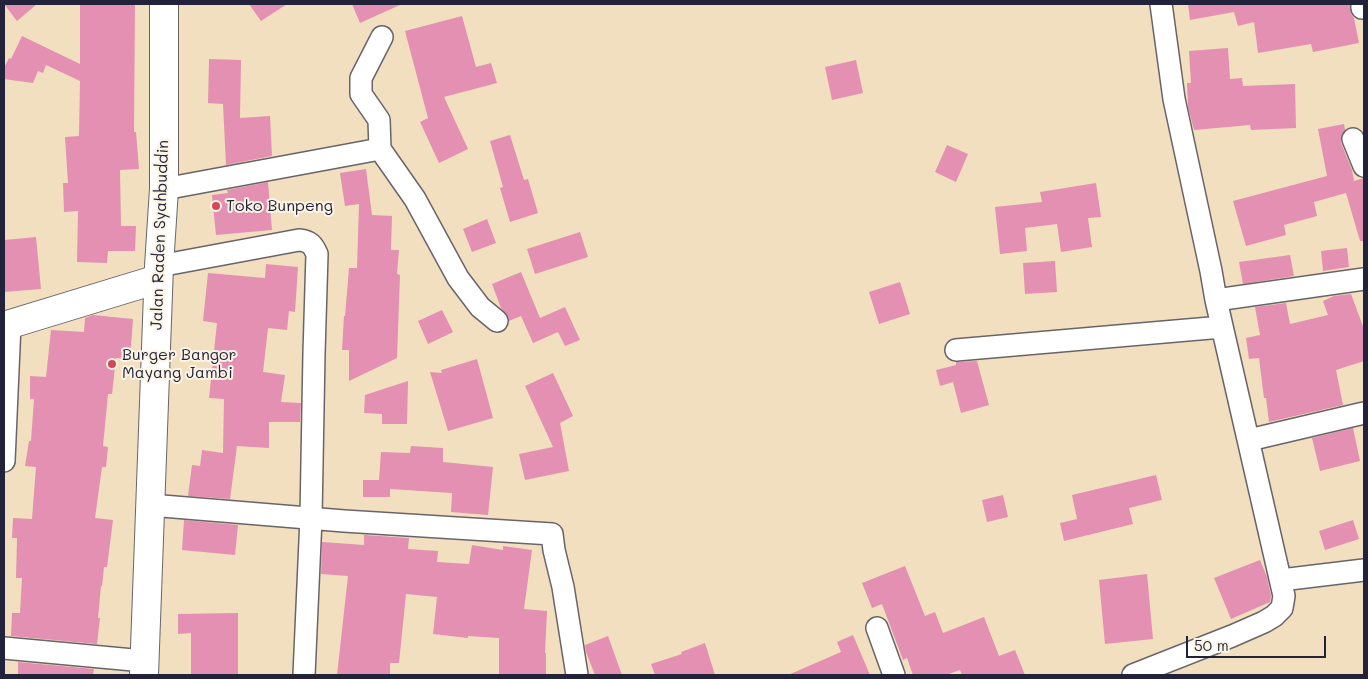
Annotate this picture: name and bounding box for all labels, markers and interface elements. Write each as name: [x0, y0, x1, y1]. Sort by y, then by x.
street label: Jalan Raden Syahbuddin: [147, 140, 173, 330]
place label: Toko Bunpeng: [226, 196, 333, 216]
marker: Toko Bunpeng: [210, 200, 222, 212]
place label: Burger Bangor Mayang Jambi: [122, 345, 237, 383]
marker: Burger Bangor Mayang Jambi: [106, 358, 118, 370]
scale bar: [1188, 626, 1328, 658]
text: 50 m: [1194, 635, 1229, 655]

